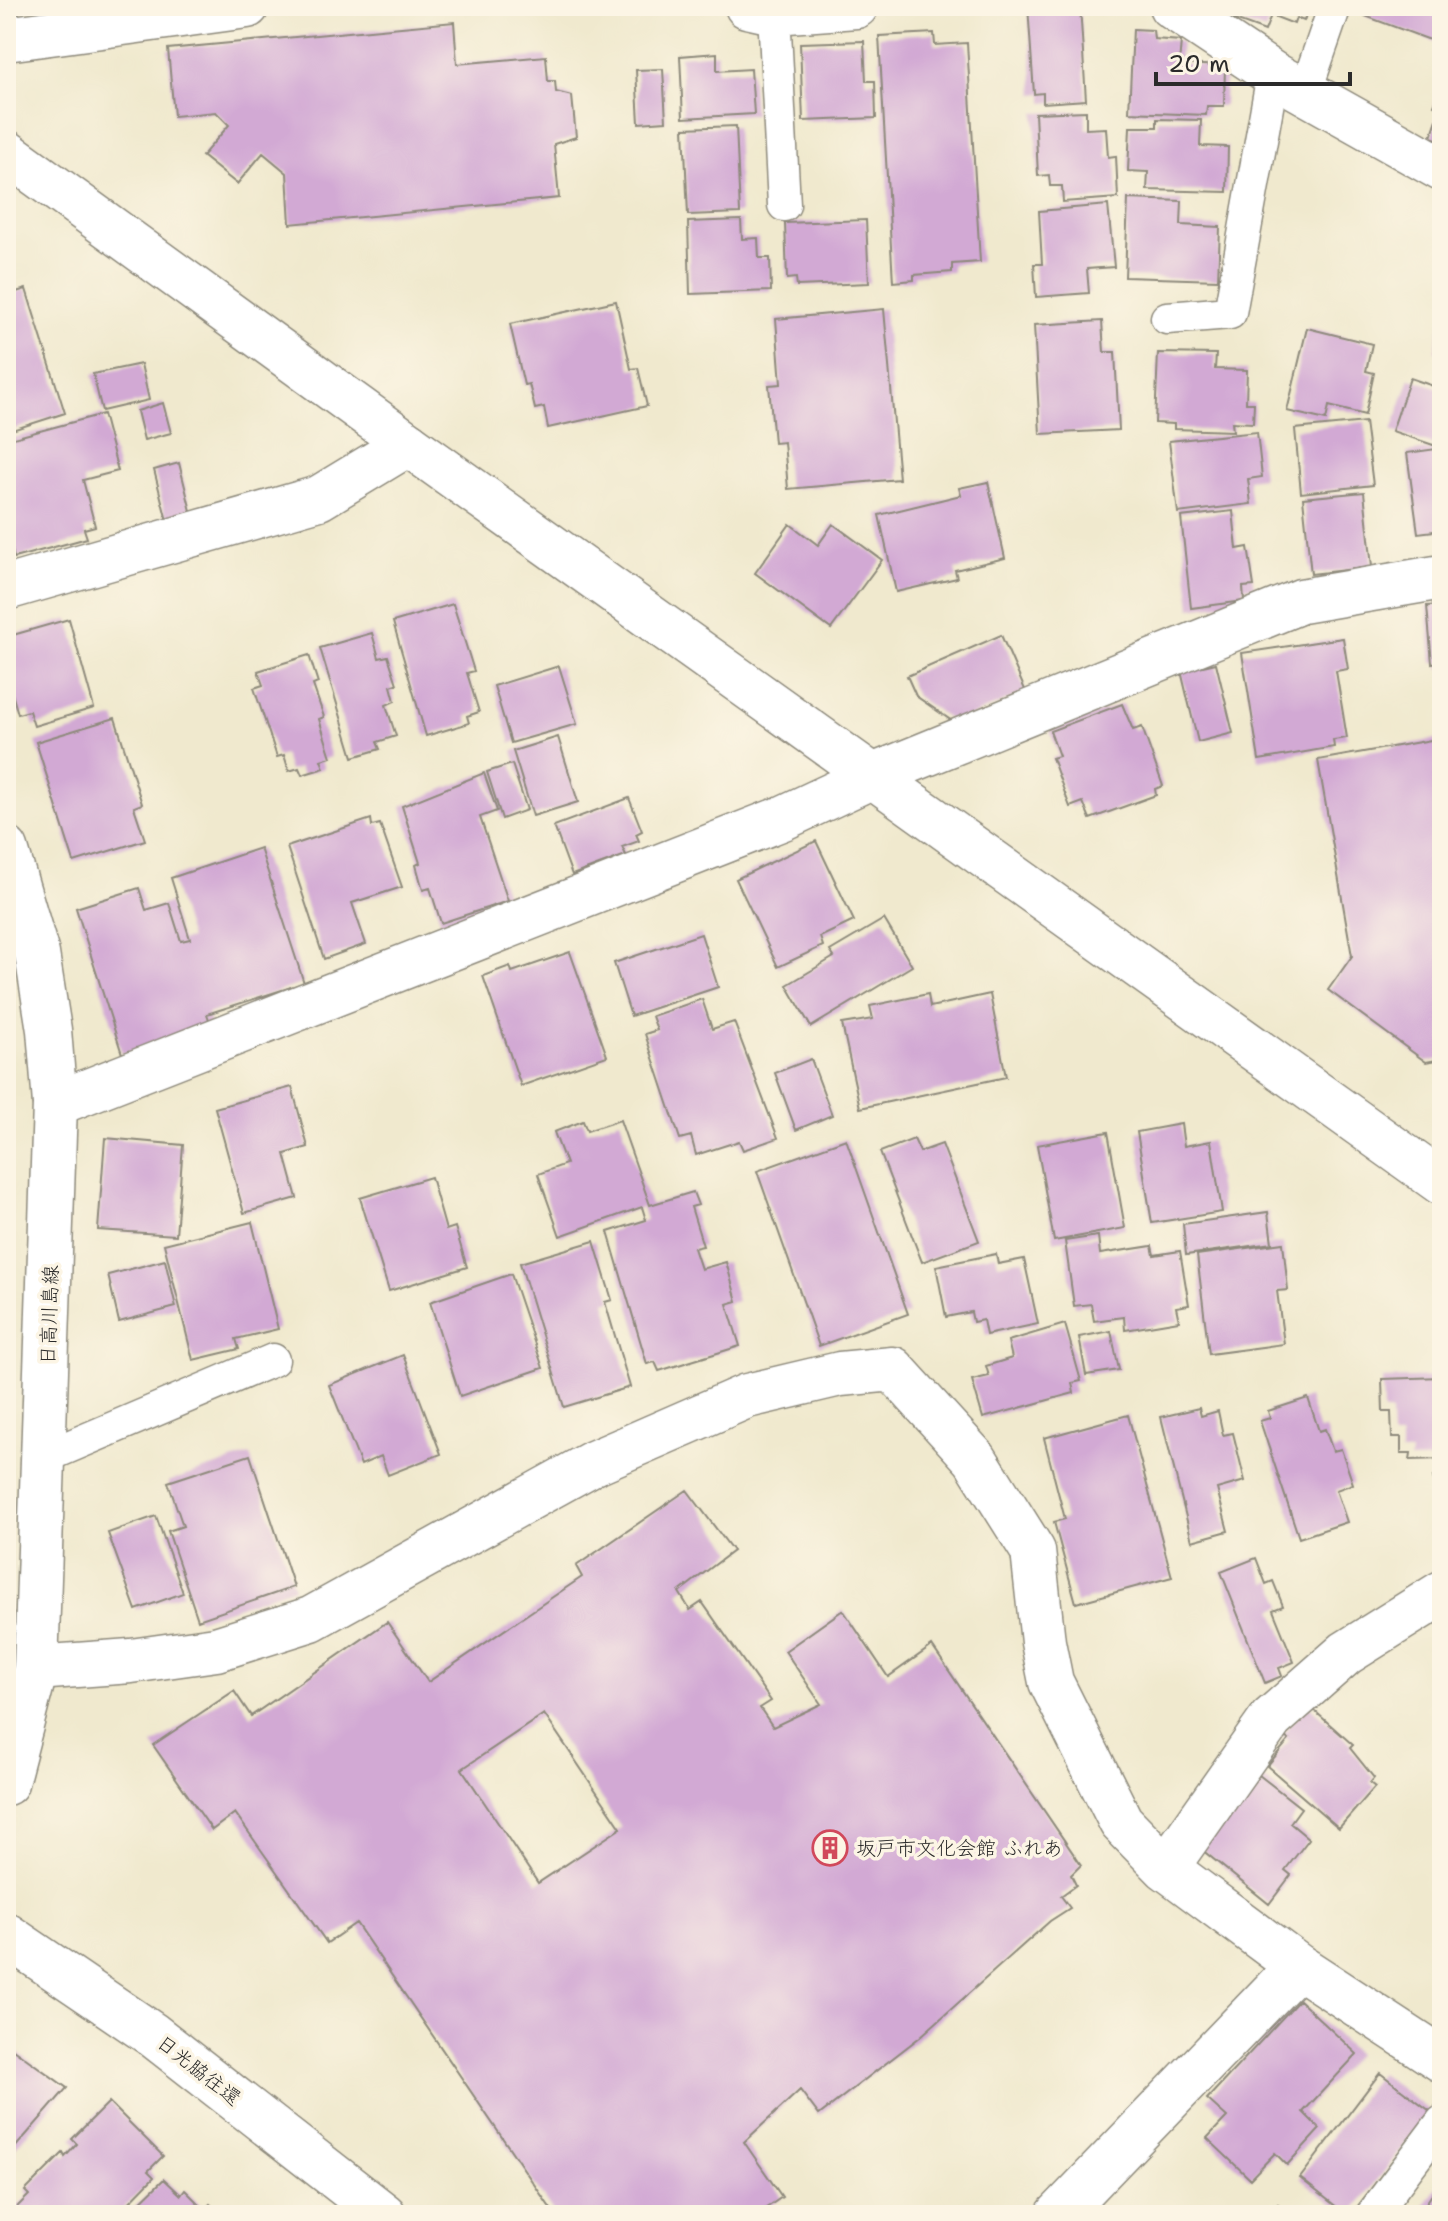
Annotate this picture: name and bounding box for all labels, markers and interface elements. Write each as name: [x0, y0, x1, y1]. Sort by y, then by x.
scale bar: [1156, 36, 1350, 86]
text: 20 m: [1168, 48, 1230, 80]
street label: 日高川島線: [34, 1265, 64, 1365]
building icon: 坂戸市文化会館 ふれあ: [811, 1829, 849, 1867]
place label: 坂戸市文化会館 ふれあ: [856, 1835, 1063, 1861]
street label: 日光脇往還: [152, 2029, 246, 2111]

